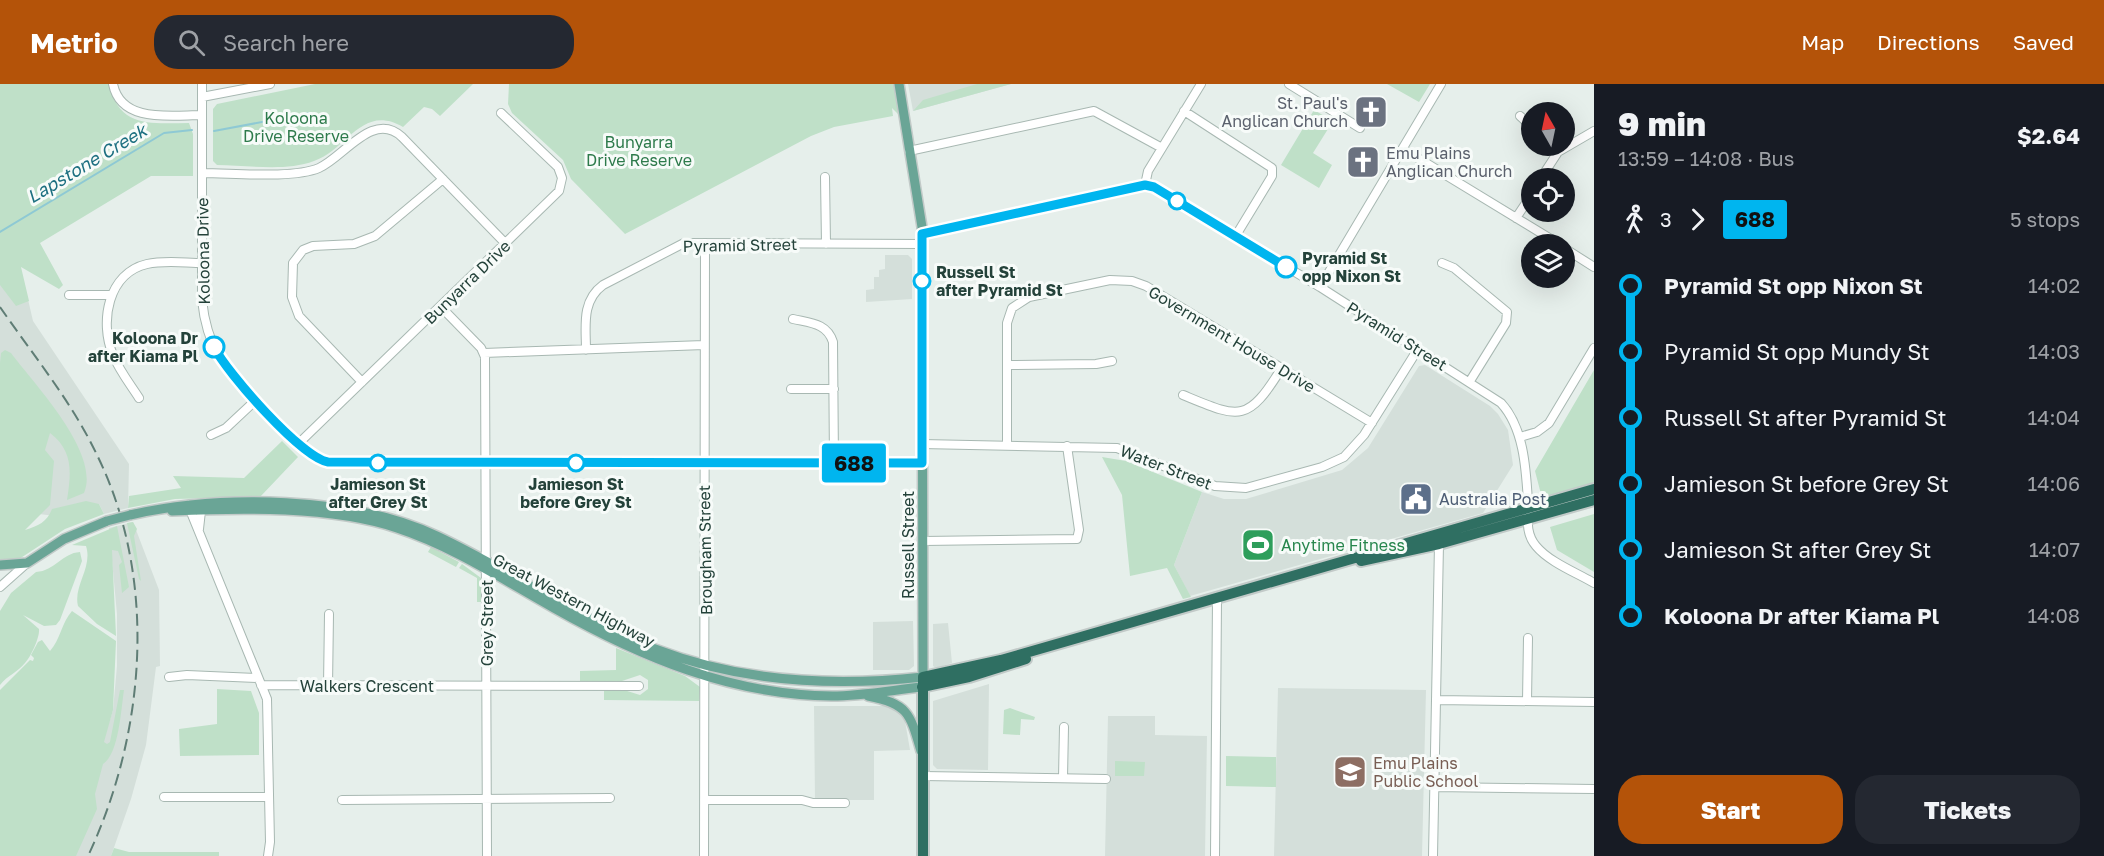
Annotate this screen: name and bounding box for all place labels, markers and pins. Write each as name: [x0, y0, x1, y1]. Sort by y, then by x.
place label: St. Paul's Anglican Church: [1222, 93, 1348, 131]
church icon: St. Paul's Anglican Church: [1353, 94, 1389, 130]
place label: Emu Plains Anglican Church: [1386, 143, 1512, 181]
church icon: Emu Plains Anglican Church: [1345, 144, 1381, 180]
unlabelled marker: [1168, 192, 1186, 210]
place label: Pyramid St opp Nixon St: [1302, 248, 1401, 286]
marker: Pyramid St opp Nixon St: [1275, 256, 1297, 278]
place label: Russell St after Pyramid St: [936, 262, 1063, 300]
marker: Russell St after Pyramid St: [913, 272, 931, 290]
place label: Koloona Dr after Kiama Pl: [88, 328, 199, 366]
marker: Koloona Dr after Kiama Pl: [203, 336, 225, 358]
marker: Jamieson St after Grey St: [369, 454, 387, 472]
marker: Jamieson St before Grey St: [567, 454, 585, 472]
place label: Jamieson St after Grey St: [329, 474, 427, 512]
place label: Jamieson St before Grey St: [520, 474, 632, 512]
public building icon: Australia Post: [1398, 481, 1434, 517]
place label: Australia Post: [1439, 489, 1546, 509]
sports icon: Anytime Fitness: [1240, 527, 1276, 563]
place label: Anytime Fitness: [1281, 535, 1405, 555]
place label: Emu Plains Public School: [1373, 753, 1478, 791]
school or university icon: Emu Plains Public School: [1332, 754, 1368, 790]

